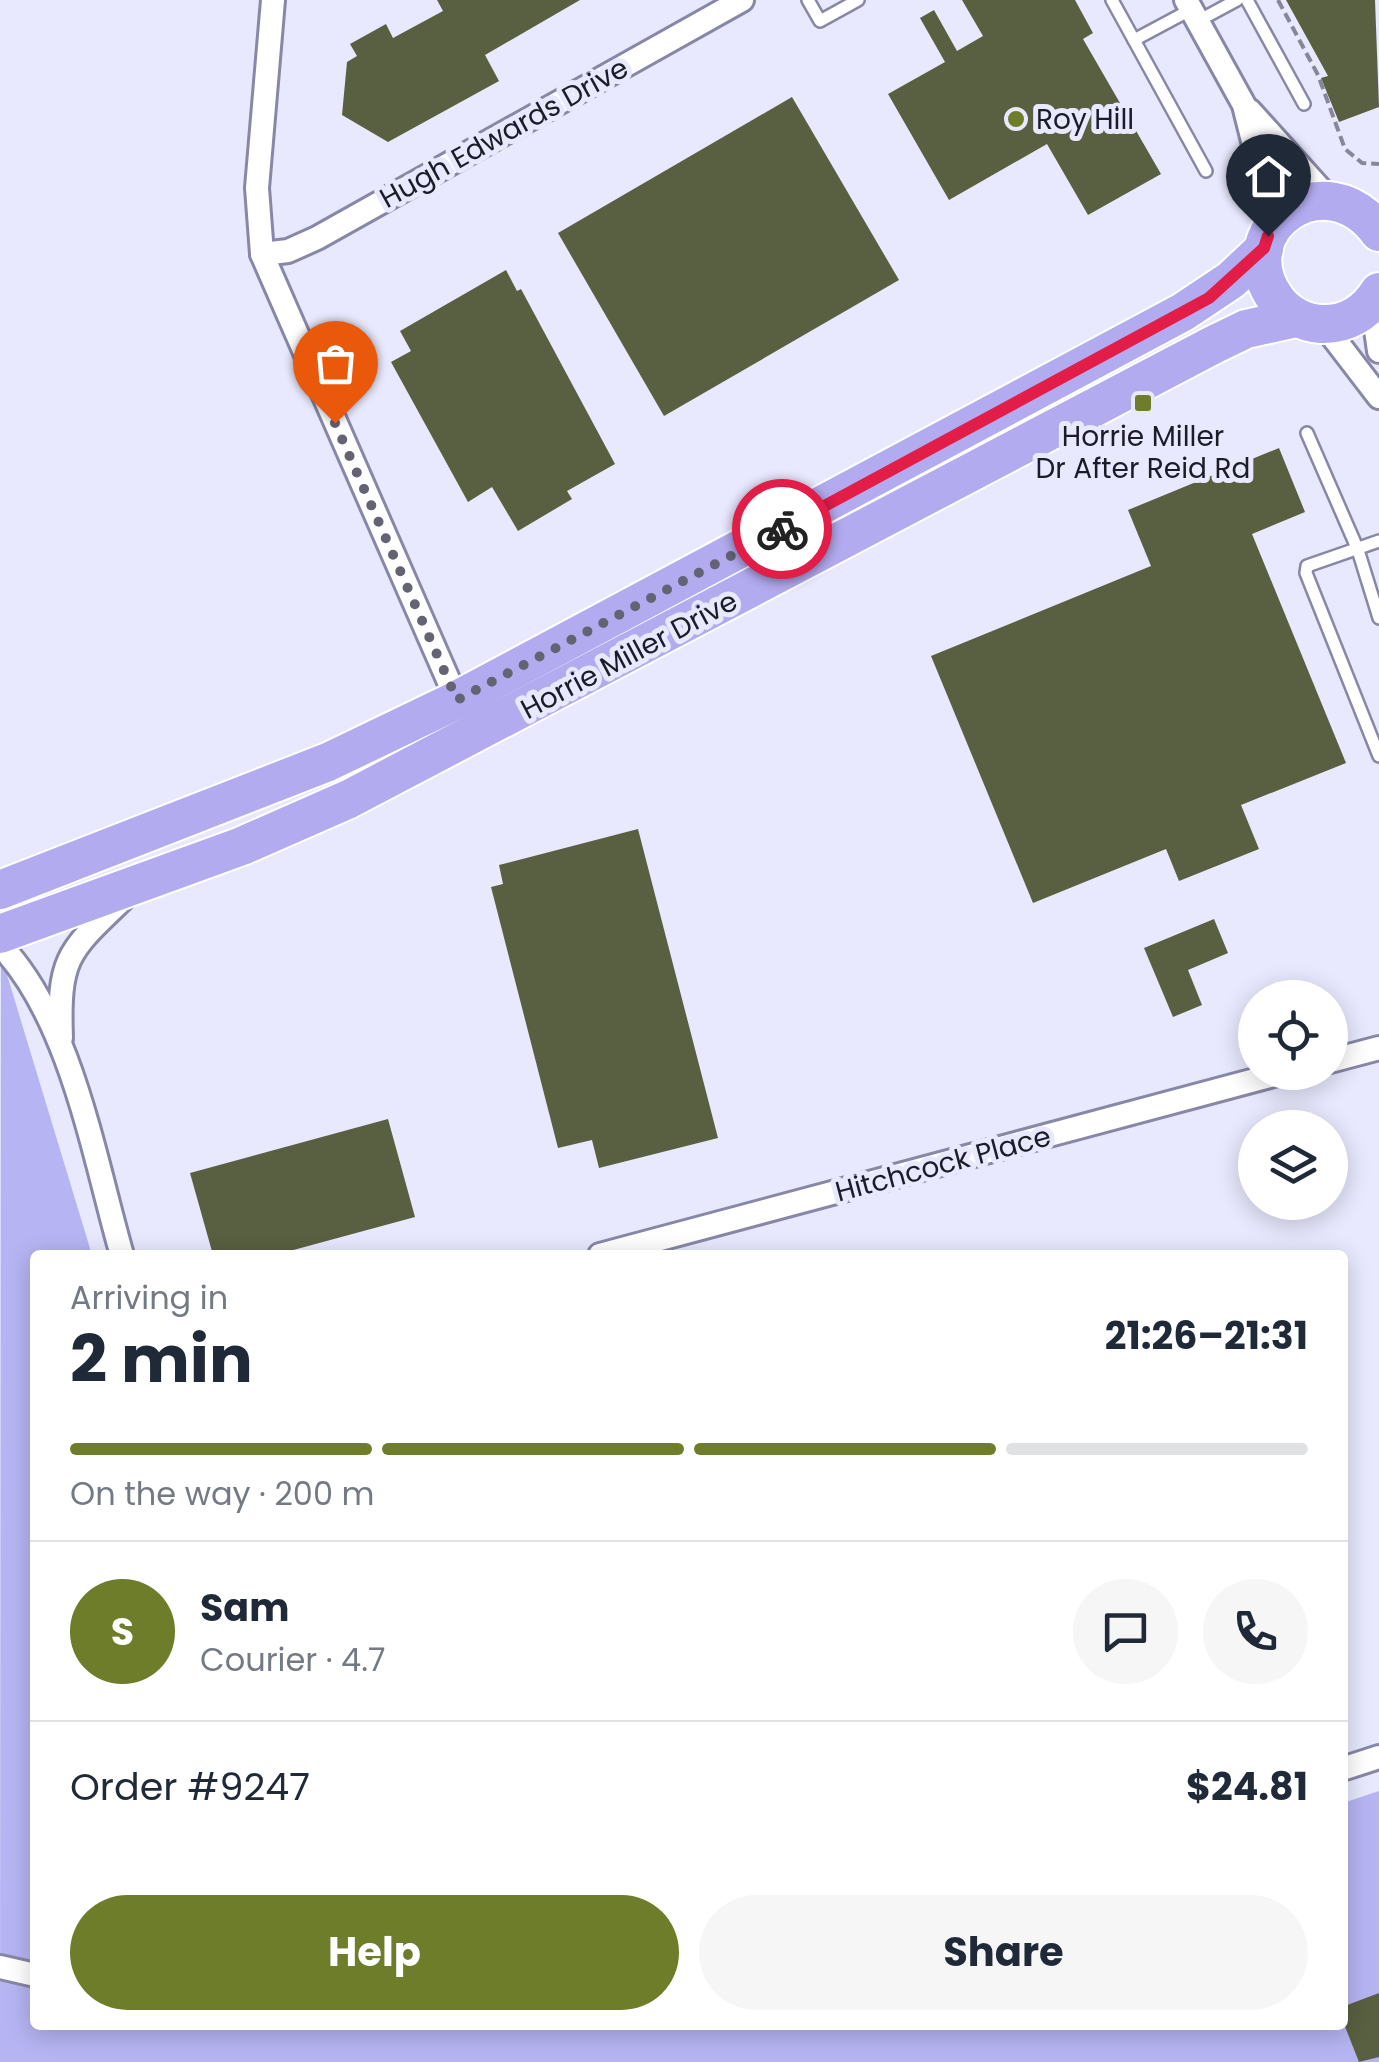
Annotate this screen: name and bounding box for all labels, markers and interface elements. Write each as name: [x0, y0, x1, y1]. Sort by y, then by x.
street label: Hugh Edwards Drive: [373, 48, 635, 218]
place label: Roy Hill: [1036, 100, 1134, 139]
marker: Roy Hill: [1005, 108, 1027, 130]
pin: [1226, 134, 1311, 237]
icon: home: [1241, 149, 1296, 204]
pin: [293, 321, 378, 424]
icon: bag: [308, 336, 363, 391]
marker: Horrie Miller Dr After Reid Rd: [1132, 392, 1154, 414]
place label: Horrie Miller Dr After Reid Rd: [1036, 417, 1250, 488]
courier: [732, 479, 832, 579]
icon: bike: [755, 502, 810, 557]
street label: Horrie Miller Drive: [514, 581, 744, 729]
map controls: [1238, 980, 1348, 1220]
button: locate: [1238, 980, 1348, 1090]
button: layers: [1238, 1110, 1348, 1220]
street label: Hitchcock Place: [831, 1116, 1055, 1212]
text: Arriving in: [70, 1275, 228, 1320]
text: 21:26–21:31: [1105, 1309, 1308, 1362]
text: 2 min: [70, 1314, 253, 1405]
text: On the way · 200 m: [70, 1471, 375, 1516]
button: chat: [1073, 1579, 1178, 1684]
button: phone: [1203, 1579, 1308, 1684]
text: Sam: [200, 1581, 289, 1634]
text: S: [111, 1605, 134, 1658]
text: Courier · 4.7: [200, 1637, 385, 1682]
text: Order #9247: [70, 1760, 310, 1813]
text: $24.81: [1186, 1760, 1308, 1813]
button: Help: [70, 1895, 679, 2010]
button: Share: [699, 1895, 1308, 2010]

